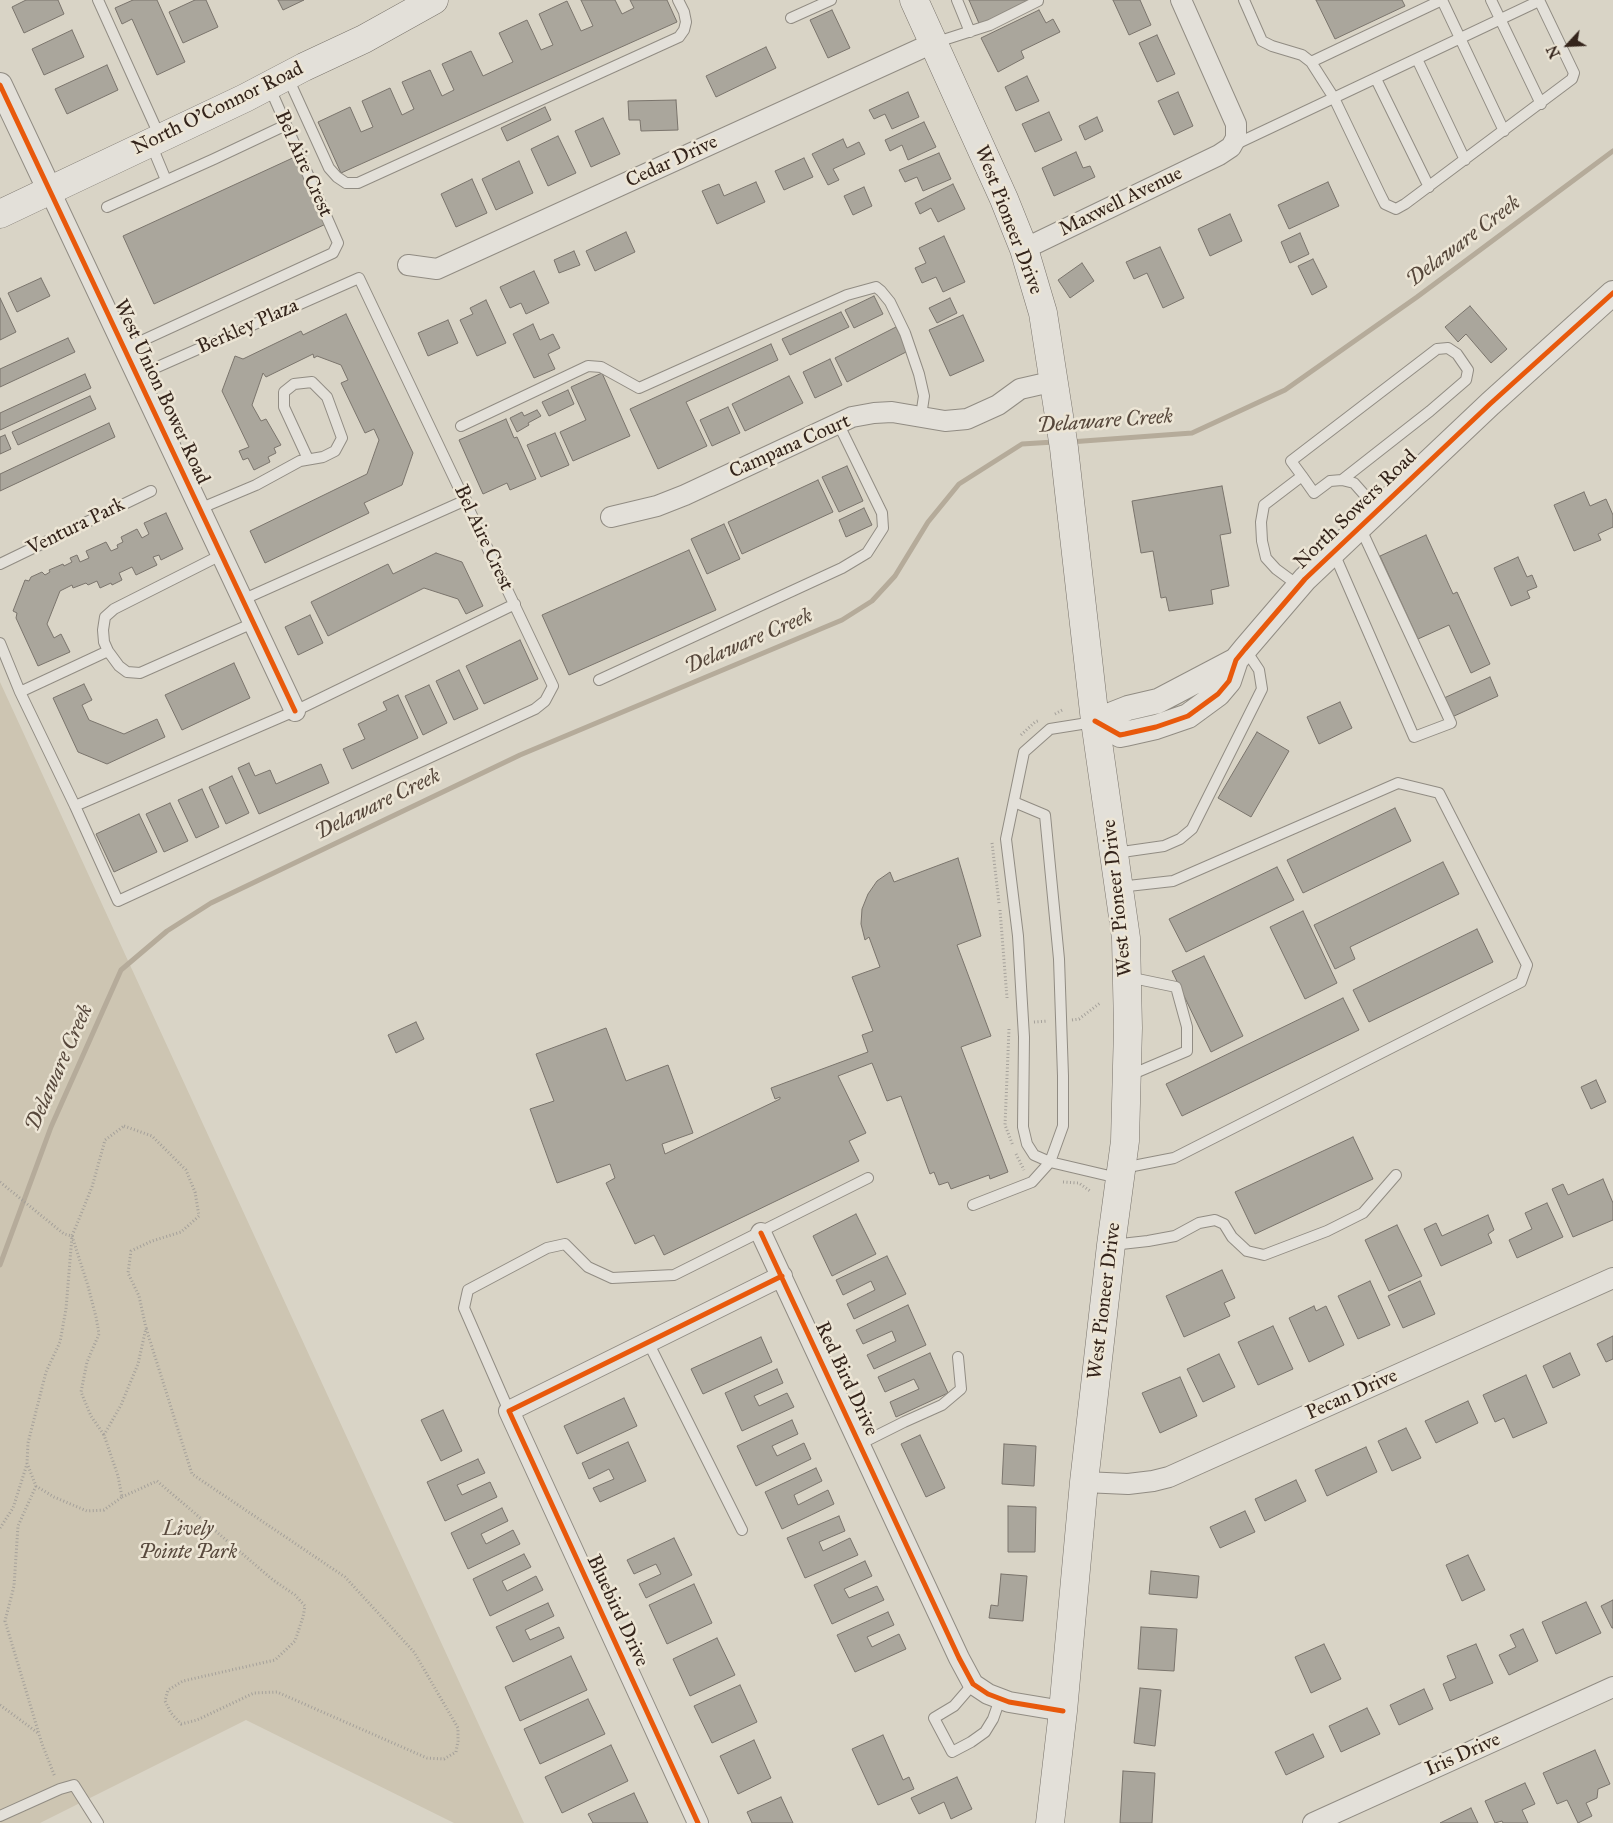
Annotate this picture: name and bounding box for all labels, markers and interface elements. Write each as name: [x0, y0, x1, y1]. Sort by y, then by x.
north arrow: [1543, 20, 1593, 70]
text: N: [1544, 43, 1564, 61]
street label: North O'Connor Road: [129, 57, 307, 161]
street label: Bel Aire Crest: [269, 107, 337, 221]
street label: Cedar Drive: [622, 130, 722, 194]
street label: West Pioneer Drive: [969, 142, 1047, 298]
street label: Maxwell Avenue: [1055, 162, 1187, 242]
water label: Delaware Creek: [1402, 191, 1526, 293]
street label: Berkley Plaza: [194, 294, 302, 360]
street label: West Union Bower Road: [108, 296, 214, 488]
water label: Delaware Creek: [1036, 405, 1174, 439]
street label: Campana Court: [726, 410, 854, 484]
street label: North Sowers Road: [1290, 445, 1422, 575]
street label: Bel Aire Crest: [448, 481, 518, 595]
street label: Ventura Park: [23, 493, 129, 561]
water label: Delaware Creek: [681, 604, 817, 680]
water label: Delaware Creek: [311, 764, 445, 846]
street label: West Pioneer Drive: [1098, 818, 1138, 978]
water label: Delaware Creek: [21, 1001, 99, 1135]
street label: West Pioneer Drive: [1083, 1221, 1127, 1381]
street label: Red Bird Drive: [809, 1318, 883, 1440]
street label: Pecan Drive: [1303, 1364, 1401, 1426]
park label: Lively Pointe Park: [139, 1518, 237, 1565]
street label: Bluebird Drive: [581, 1551, 653, 1671]
street label: Iris Drive: [1422, 1728, 1504, 1782]

